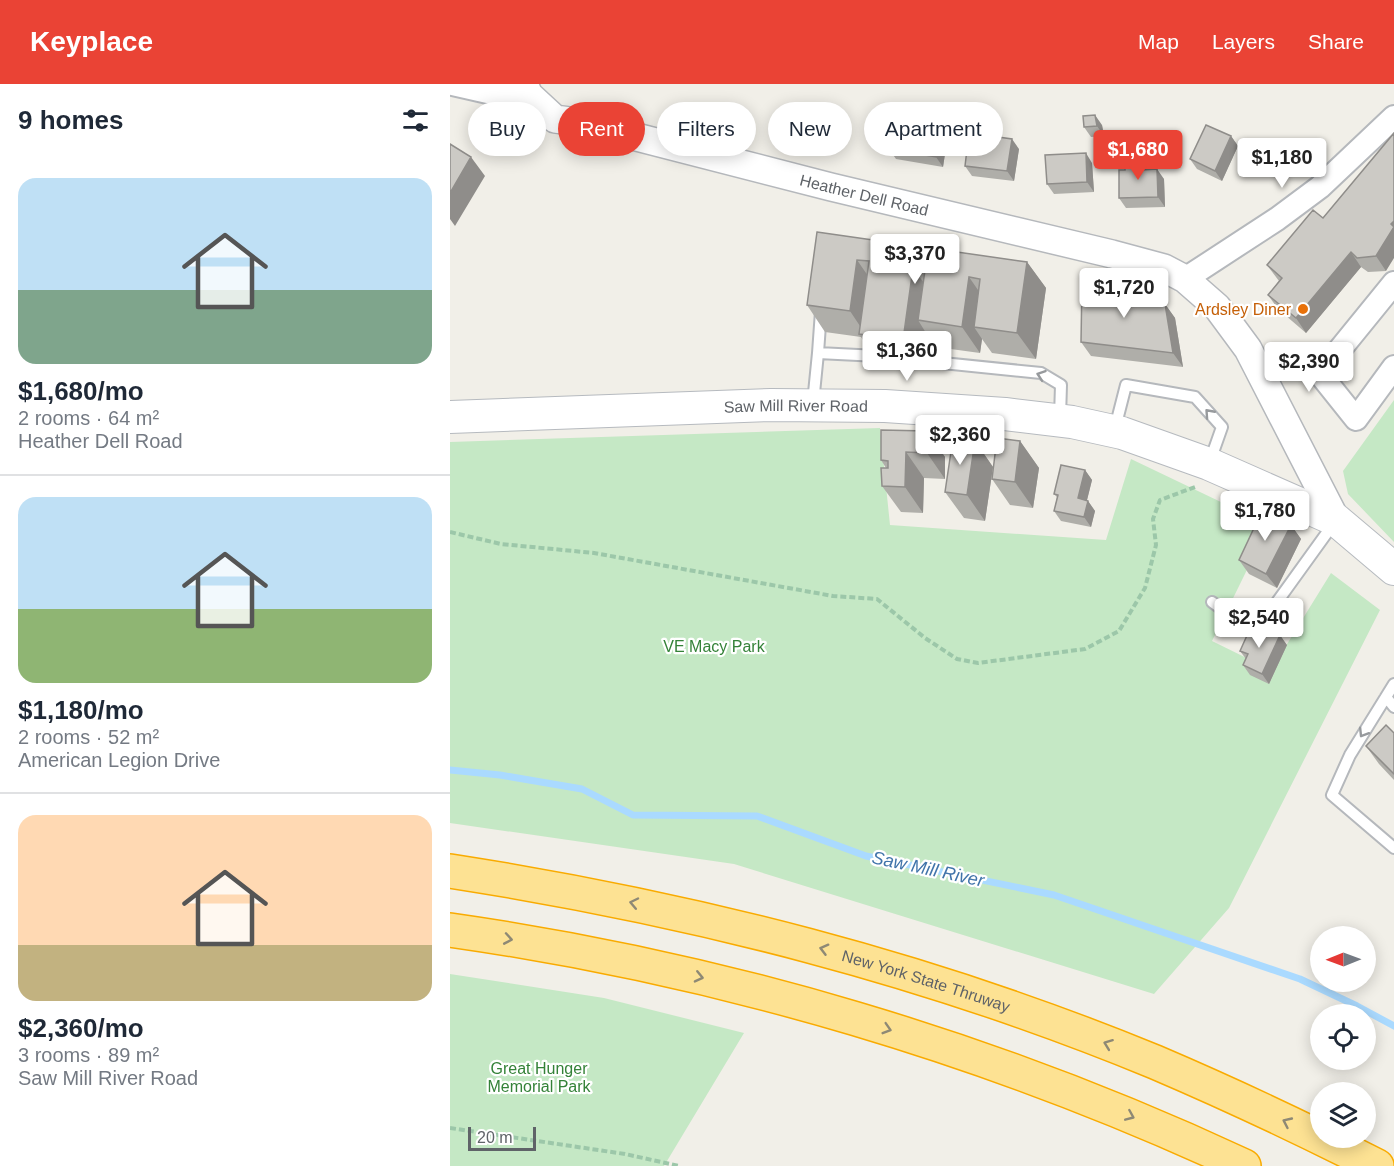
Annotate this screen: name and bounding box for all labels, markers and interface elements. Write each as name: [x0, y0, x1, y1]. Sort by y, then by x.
text: Keyplace: [30, 26, 153, 57]
text: Map: [1138, 30, 1179, 53]
text: Layers: [1212, 30, 1275, 53]
text: Share: [1308, 30, 1364, 53]
chip: Buy: [468, 102, 546, 156]
chip: Rent: [558, 102, 645, 156]
chip: Filters: [657, 102, 756, 156]
chip: New: [768, 102, 852, 156]
chip: Apartment: [864, 102, 1003, 156]
icon: filters: [399, 104, 432, 137]
text: 9 homes: [18, 105, 124, 135]
pin: $1,680: [1089, 130, 1187, 181]
text: $1,680: [1107, 138, 1169, 160]
pin: $1,180: [1233, 138, 1331, 189]
text: $1,180: [1251, 146, 1313, 168]
street label: Heather Dell Road: [798, 171, 930, 218]
icon: home: [171, 217, 279, 325]
pin: $3,370: [866, 234, 964, 285]
text: $3,370: [884, 242, 946, 264]
pin: $1,720: [1075, 268, 1173, 319]
text: $1,720: [1093, 276, 1155, 298]
place label: Ardsley Diner: [1195, 301, 1292, 318]
marker: Ardsley Diner: [1296, 302, 1310, 316]
pin: $1,360: [858, 331, 956, 382]
text: $1,360: [876, 339, 938, 361]
pin: $2,390: [1260, 342, 1358, 393]
text: $2,390: [1278, 350, 1340, 372]
one-way arrow: [1036, 370, 1046, 383]
text: $1,680/mo: [18, 376, 144, 406]
street label: Saw Mill River Road: [723, 396, 868, 415]
text: 2 rooms · 64 m²: [18, 407, 159, 429]
one-way arrow: [1206, 409, 1217, 420]
pin: $2,360: [911, 415, 1009, 466]
text: $2,360: [929, 423, 991, 445]
text: Heather Dell Road: [18, 430, 183, 452]
pin: $1,780: [1216, 491, 1314, 542]
text: $1,780: [1234, 499, 1296, 521]
icon: home: [171, 536, 279, 644]
pin: $2,540: [1210, 598, 1308, 649]
text: $2,540: [1228, 606, 1290, 628]
park label: VE Macy Park: [663, 638, 766, 655]
text: $1,180/mo: [18, 695, 144, 725]
text: 2 rooms · 52 m²: [18, 726, 159, 748]
one-way arrow: [1358, 727, 1370, 737]
text: American Legion Drive: [18, 749, 220, 771]
water label: Saw Mill River: [870, 847, 987, 891]
icon: home: [171, 854, 279, 962]
one-way arrow: [629, 898, 639, 911]
north arrow: [1310, 926, 1376, 992]
map controls: [1310, 926, 1376, 1148]
one-way arrow: [502, 932, 512, 945]
one-way arrow: [819, 944, 829, 956]
street label: New York State Thruway: [840, 947, 1012, 1015]
one-way arrow: [694, 970, 704, 983]
button: locate: [1310, 1004, 1376, 1070]
text: $2,360/mo: [18, 1013, 144, 1043]
one-way arrow: [881, 1021, 892, 1034]
one-way arrow: [1103, 1039, 1114, 1051]
text: 3 rooms · 89 m²: [18, 1044, 159, 1066]
park label: Great Hunger Memorial Park: [487, 1060, 592, 1095]
text: Saw Mill River Road: [18, 1067, 198, 1089]
button: layers: [1310, 1082, 1376, 1148]
one-way arrow: [1124, 1109, 1135, 1121]
one-way arrow: [1282, 1117, 1293, 1129]
scale bar: [468, 1124, 536, 1152]
text: 20 m: [477, 1129, 513, 1146]

